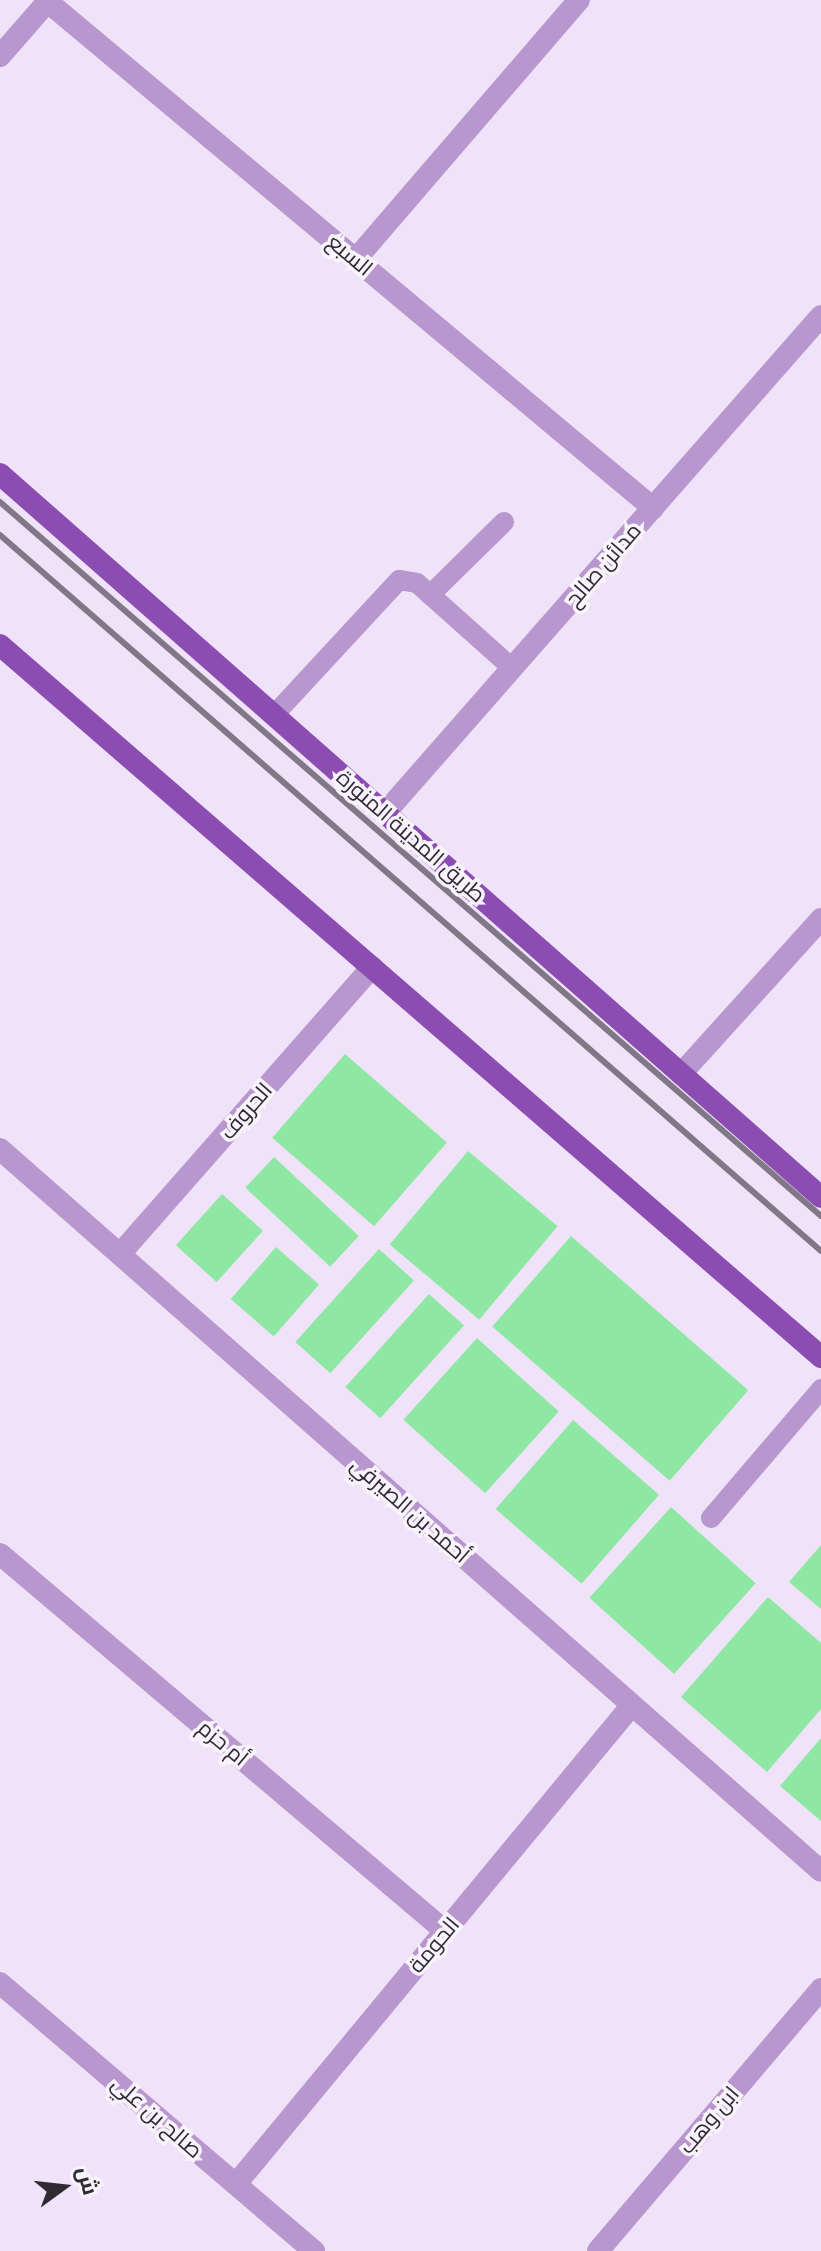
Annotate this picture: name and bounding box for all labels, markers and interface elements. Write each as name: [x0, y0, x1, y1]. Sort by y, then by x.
street label: السبع: [322, 228, 378, 282]
street label: مدائن صالح: [559, 518, 647, 612]
street label: طريق المدينة المنورة: [331, 764, 491, 908]
street label: الحروف: [214, 1077, 278, 1145]
street label: أحمد بن الصيرفي: [345, 1451, 475, 1569]
street label: أم حزم: [193, 1714, 253, 1772]
street label: الحومة: [403, 1912, 465, 1978]
street label: صالح بن علي: [106, 2070, 208, 2164]
street label: ابن وهب: [673, 2081, 745, 2159]
north arrow: [24, 2147, 104, 2227]
text: ش: [72, 2164, 103, 2198]

